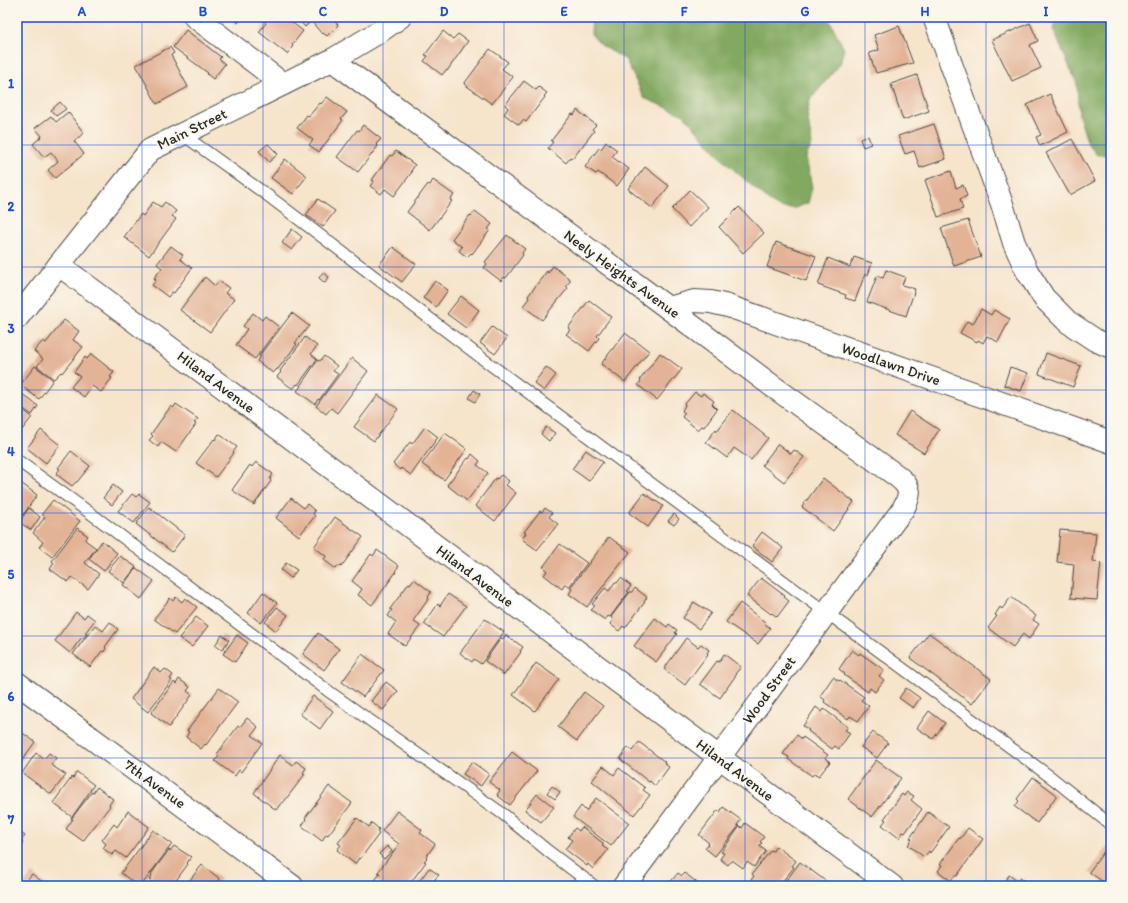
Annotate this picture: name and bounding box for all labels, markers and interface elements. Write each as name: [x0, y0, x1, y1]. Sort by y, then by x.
text: A: [77, 4, 87, 19]
text: B: [199, 4, 208, 19]
text: C: [319, 4, 328, 19]
text: D: [440, 4, 449, 19]
text: E: [560, 4, 568, 19]
text: F: [681, 4, 688, 19]
text: G: [801, 4, 810, 19]
text: H: [921, 4, 930, 19]
text: I: [1044, 4, 1049, 19]
text: 1: [8, 76, 14, 91]
street label: Main Street: [154, 104, 230, 154]
text: 2: [8, 199, 15, 214]
street label: Neely Heights Avenue: [561, 226, 683, 322]
text: 3: [7, 321, 15, 336]
street label: Woodlawn Drive: [839, 339, 943, 389]
street label: Hiland Avenue: [174, 347, 258, 417]
text: 4: [7, 444, 15, 459]
street label: Hiland Avenue: [433, 541, 517, 611]
text: 5: [8, 567, 15, 582]
street label: Wood Street: [738, 652, 800, 727]
text: 6: [8, 689, 15, 704]
street label: Hiland Avenue: [693, 735, 777, 805]
street label: 7th Avenue: [121, 756, 189, 812]
text: 7: [7, 812, 15, 827]

